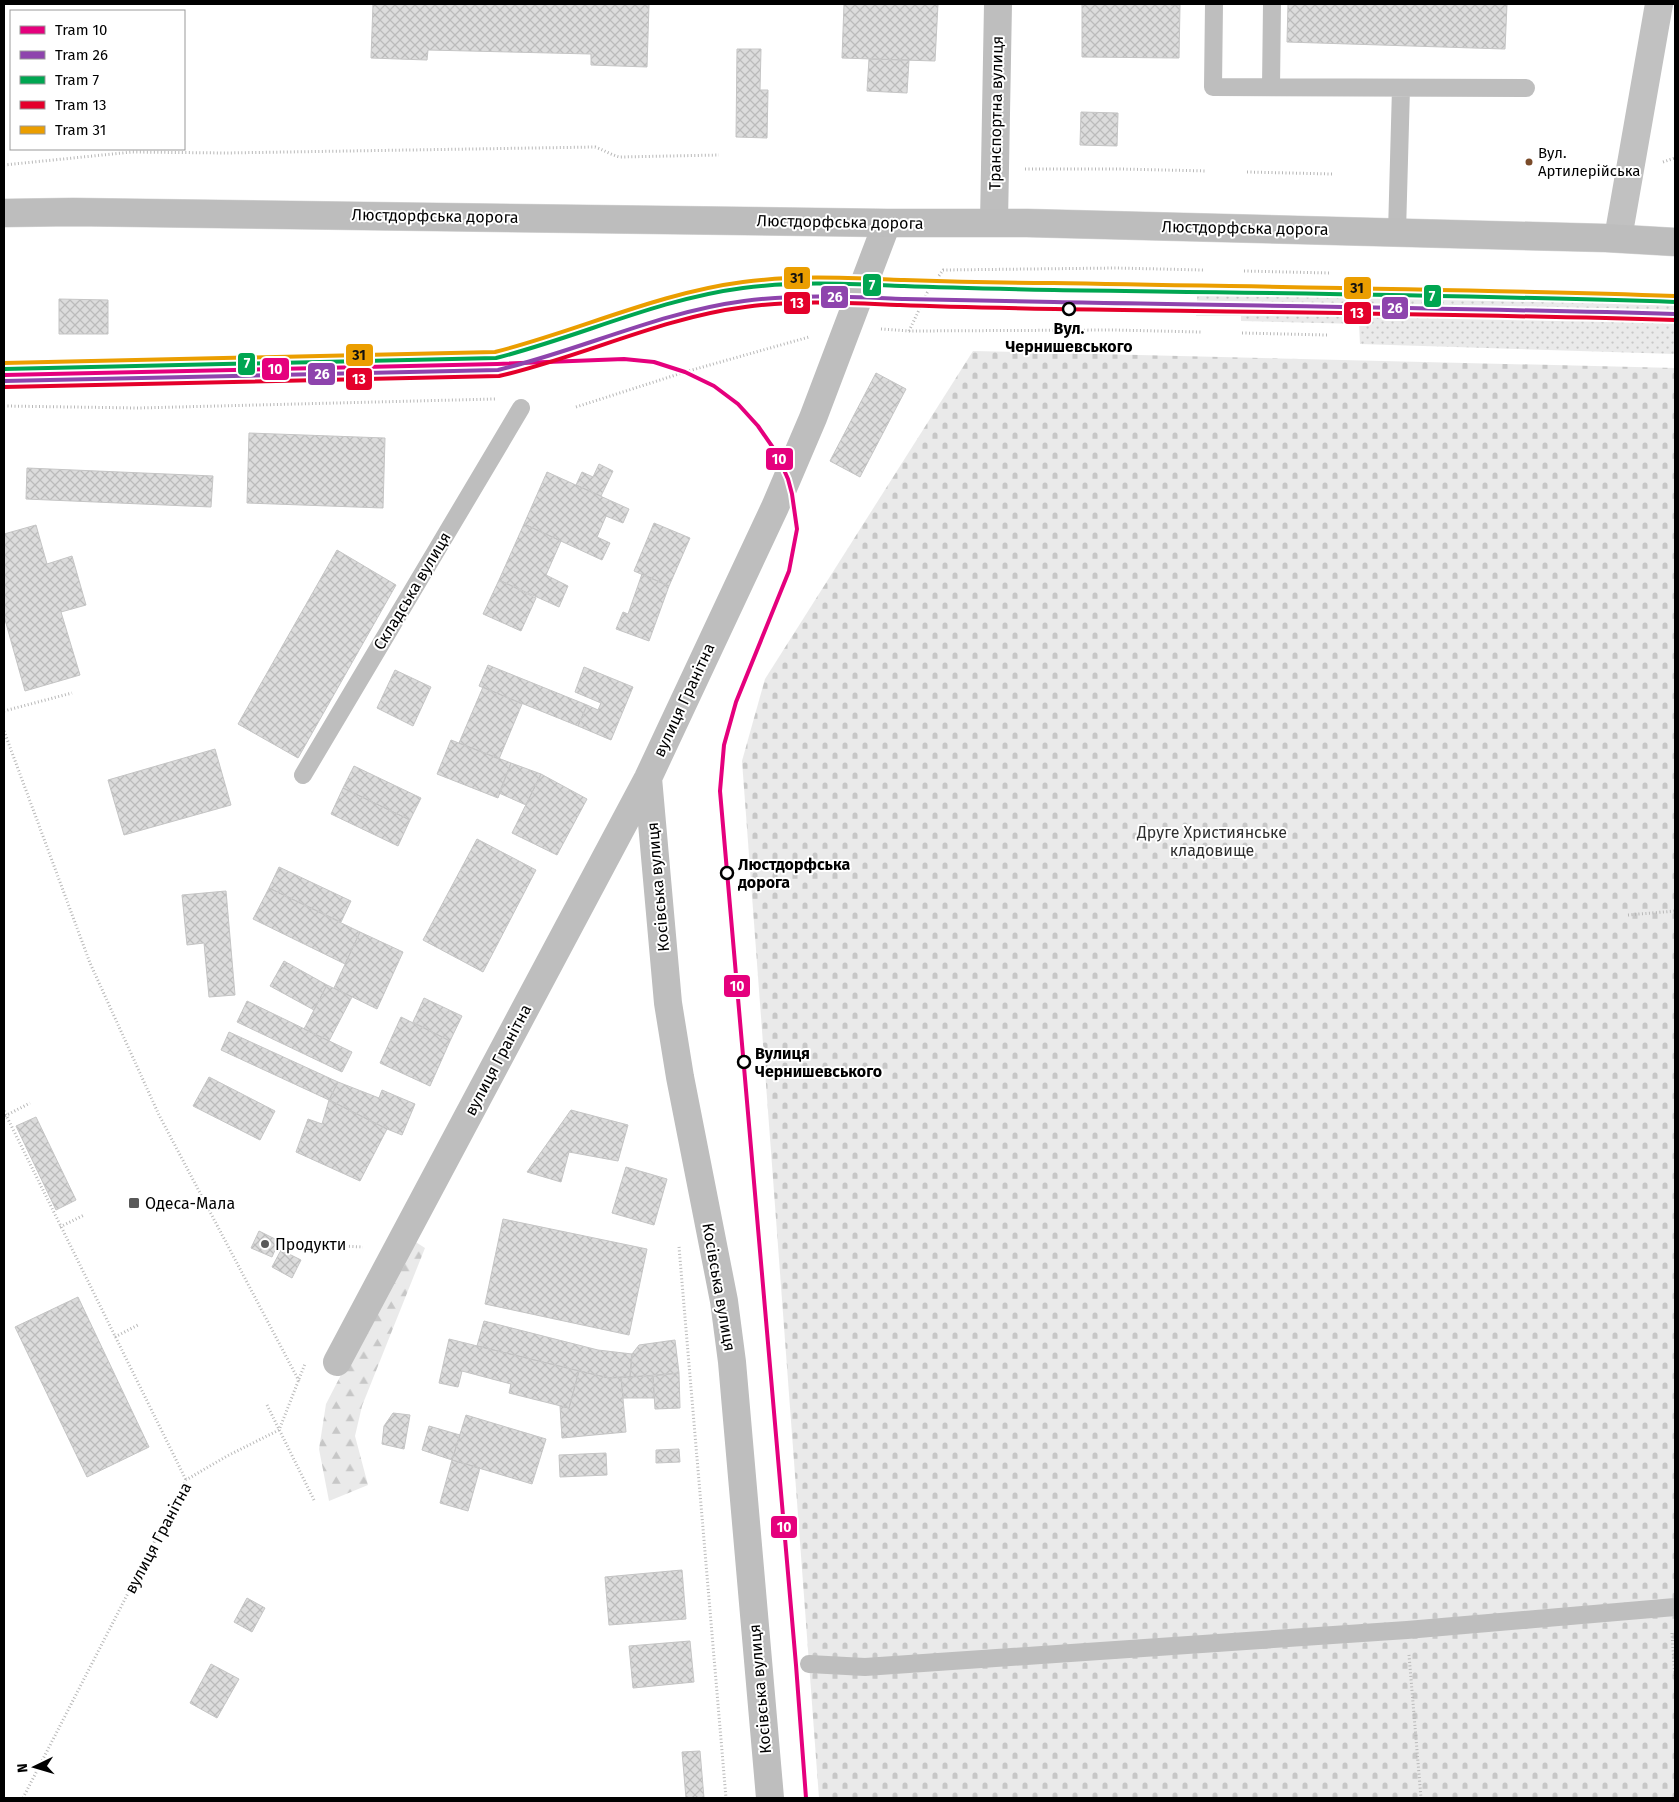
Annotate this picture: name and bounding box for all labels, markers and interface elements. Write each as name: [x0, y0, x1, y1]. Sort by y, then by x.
legend: [10, 10, 185, 150]
text: Tram 10: [55, 21, 107, 39]
street label: Транспортна вулиця: [985, 36, 1007, 190]
text: Tram 26: [55, 46, 108, 64]
text: Tram 7: [55, 71, 100, 89]
text: Tram 13: [55, 96, 107, 114]
text: Tram 31: [55, 121, 106, 139]
place label: Вул. Артилерійська: [1538, 144, 1640, 180]
marker: Вул. Артилерійська: [1524, 157, 1534, 167]
street label: Люстдорфська дорога: [351, 205, 519, 227]
street label: Люстдорфська дорога: [756, 211, 924, 233]
street label: Люстдорфська дорога: [1161, 217, 1329, 239]
line badge: 31: [783, 266, 811, 290]
text: 31: [789, 270, 804, 287]
line badge: 7: [862, 273, 882, 297]
line badge: 31: [1343, 276, 1372, 300]
text: 7: [869, 277, 876, 294]
text: 31: [1349, 280, 1364, 297]
line badge: 7: [1423, 284, 1442, 308]
line badge: 26: [820, 285, 849, 309]
text: 7: [1429, 288, 1436, 305]
text: 26: [827, 289, 843, 306]
line badge: 13: [783, 291, 811, 315]
text: 13: [790, 295, 804, 312]
line badge: 26: [1381, 296, 1409, 320]
text: 26: [1387, 300, 1403, 317]
line badge: 13: [1343, 301, 1372, 325]
marker: Вул. Чернишевського: [1062, 302, 1076, 316]
text: 13: [1350, 305, 1364, 322]
place label: Вул. Чернишевського: [1005, 319, 1133, 356]
line badge: 31: [345, 343, 374, 367]
text: 31: [351, 347, 366, 364]
line badge: 7: [237, 352, 256, 376]
text: 7: [244, 355, 251, 372]
line badge: 10: [261, 357, 290, 381]
text: 10: [268, 361, 282, 378]
line badge: 26: [307, 362, 336, 386]
text: 26: [314, 366, 330, 383]
line badge: 13: [345, 367, 373, 391]
text: 13: [352, 371, 366, 388]
line badge: 10: [765, 447, 794, 471]
text: 10: [772, 451, 786, 468]
street label: Складська вулиця: [369, 529, 455, 653]
street label: вулиця Гранітна: [649, 640, 719, 760]
street label: Косівська вулиця: [643, 821, 673, 953]
park label: Друге Християнське кладовище: [1136, 823, 1287, 860]
place label: Люстдорфська дорога: [738, 855, 850, 892]
marker: Люстдорфська дорога: [720, 866, 734, 880]
line badge: 10: [723, 974, 751, 998]
text: 10: [730, 978, 744, 995]
street label: вулиця Гранітна: [461, 1001, 535, 1119]
place label: Вулиця Чернишевського: [755, 1044, 882, 1081]
marker: Вулиця Чернишевського: [737, 1055, 751, 1069]
place label: Одеса-Мала: [145, 1194, 235, 1213]
marker: Одеса-Мала: [127, 1196, 141, 1210]
street label: Косівська вулиця: [698, 1221, 740, 1353]
place label: Продукти: [275, 1235, 346, 1254]
marker: Продукти: [259, 1238, 271, 1250]
street label: вулиця Гранітна: [121, 1479, 195, 1597]
line badge: 10: [770, 1515, 798, 1539]
text: 10: [777, 1519, 791, 1536]
street label: Косівська вулиця: [745, 1623, 775, 1755]
north arrow: [10, 1742, 60, 1792]
text: N: [14, 1763, 31, 1773]

